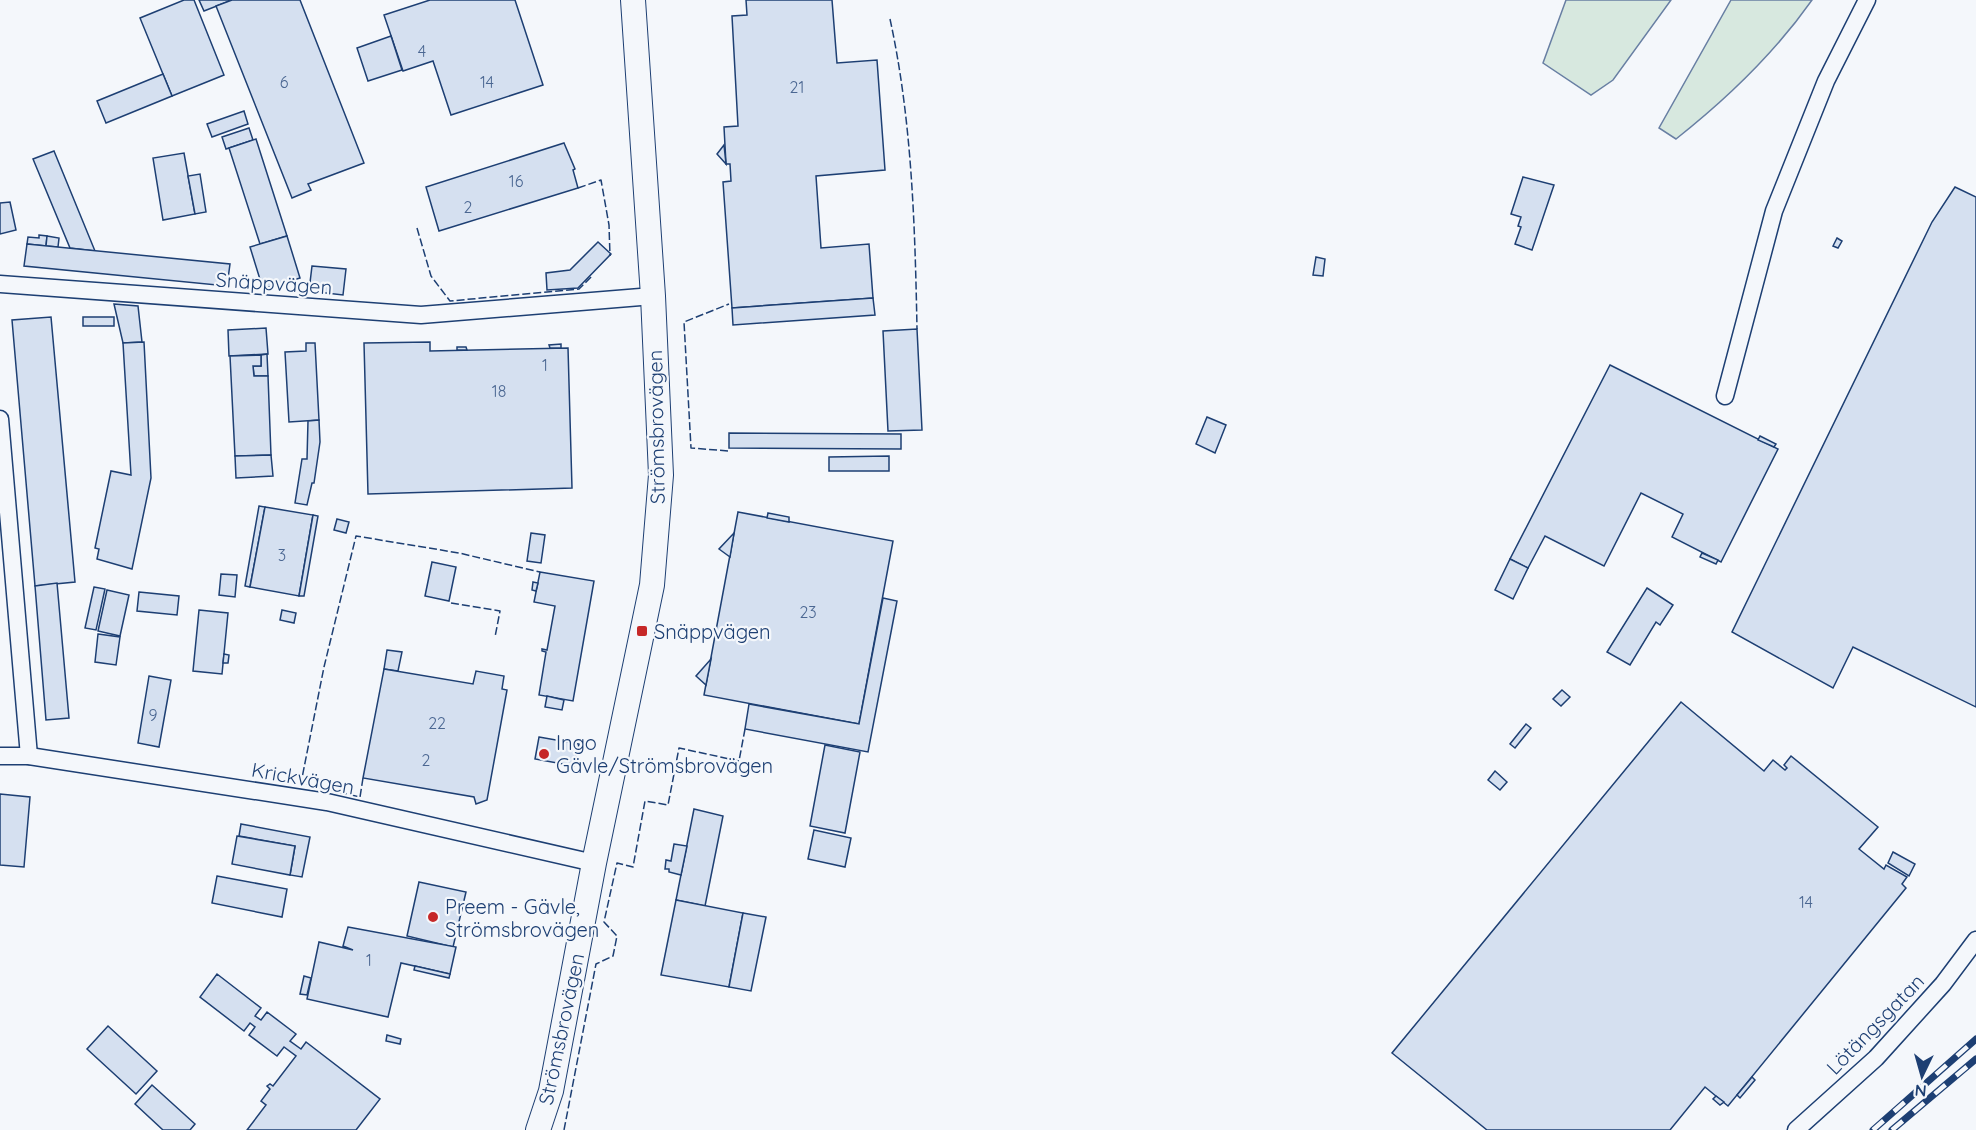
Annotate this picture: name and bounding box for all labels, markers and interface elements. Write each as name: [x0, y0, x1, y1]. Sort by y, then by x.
house number: 4: [418, 41, 426, 61]
house number: 6: [280, 72, 289, 92]
house number: 14: [480, 72, 494, 92]
house number: 21: [790, 77, 804, 97]
house number: 16: [509, 171, 524, 191]
house number: 2: [464, 197, 473, 217]
street label: Snäppvägen: [215, 266, 333, 300]
street label: Strömsbrovägen: [642, 350, 670, 504]
house number: 1: [542, 355, 548, 375]
house number: 18: [492, 381, 506, 401]
house number: 3: [278, 545, 286, 565]
house number: 23: [799, 602, 817, 622]
place label: Snäppvägen: [654, 619, 771, 644]
marker: Snäppvägen: [635, 624, 649, 638]
house number: 9: [149, 705, 158, 725]
house number: 22: [428, 713, 446, 733]
place label: Ingo Gävle/Strömsbrovägen: [556, 730, 773, 778]
marker: Ingo Gävle/Strömsbrovägen: [537, 747, 551, 761]
house number: 2: [422, 750, 431, 770]
street label: Krickvägen: [250, 757, 356, 799]
house number: 14: [1799, 892, 1813, 912]
place label: Preem - Gävle, Strömsbrovägen: [445, 894, 599, 942]
marker: Preem - Gävle, Strömsbrovägen: [426, 910, 440, 924]
house number: 1: [366, 950, 372, 970]
street label: Strömsbrovägen: [533, 951, 589, 1107]
street label: Lötängsgatan: [1821, 969, 1929, 1079]
north arrow: [1892, 1046, 1952, 1106]
text: N: [1914, 1080, 1927, 1101]

